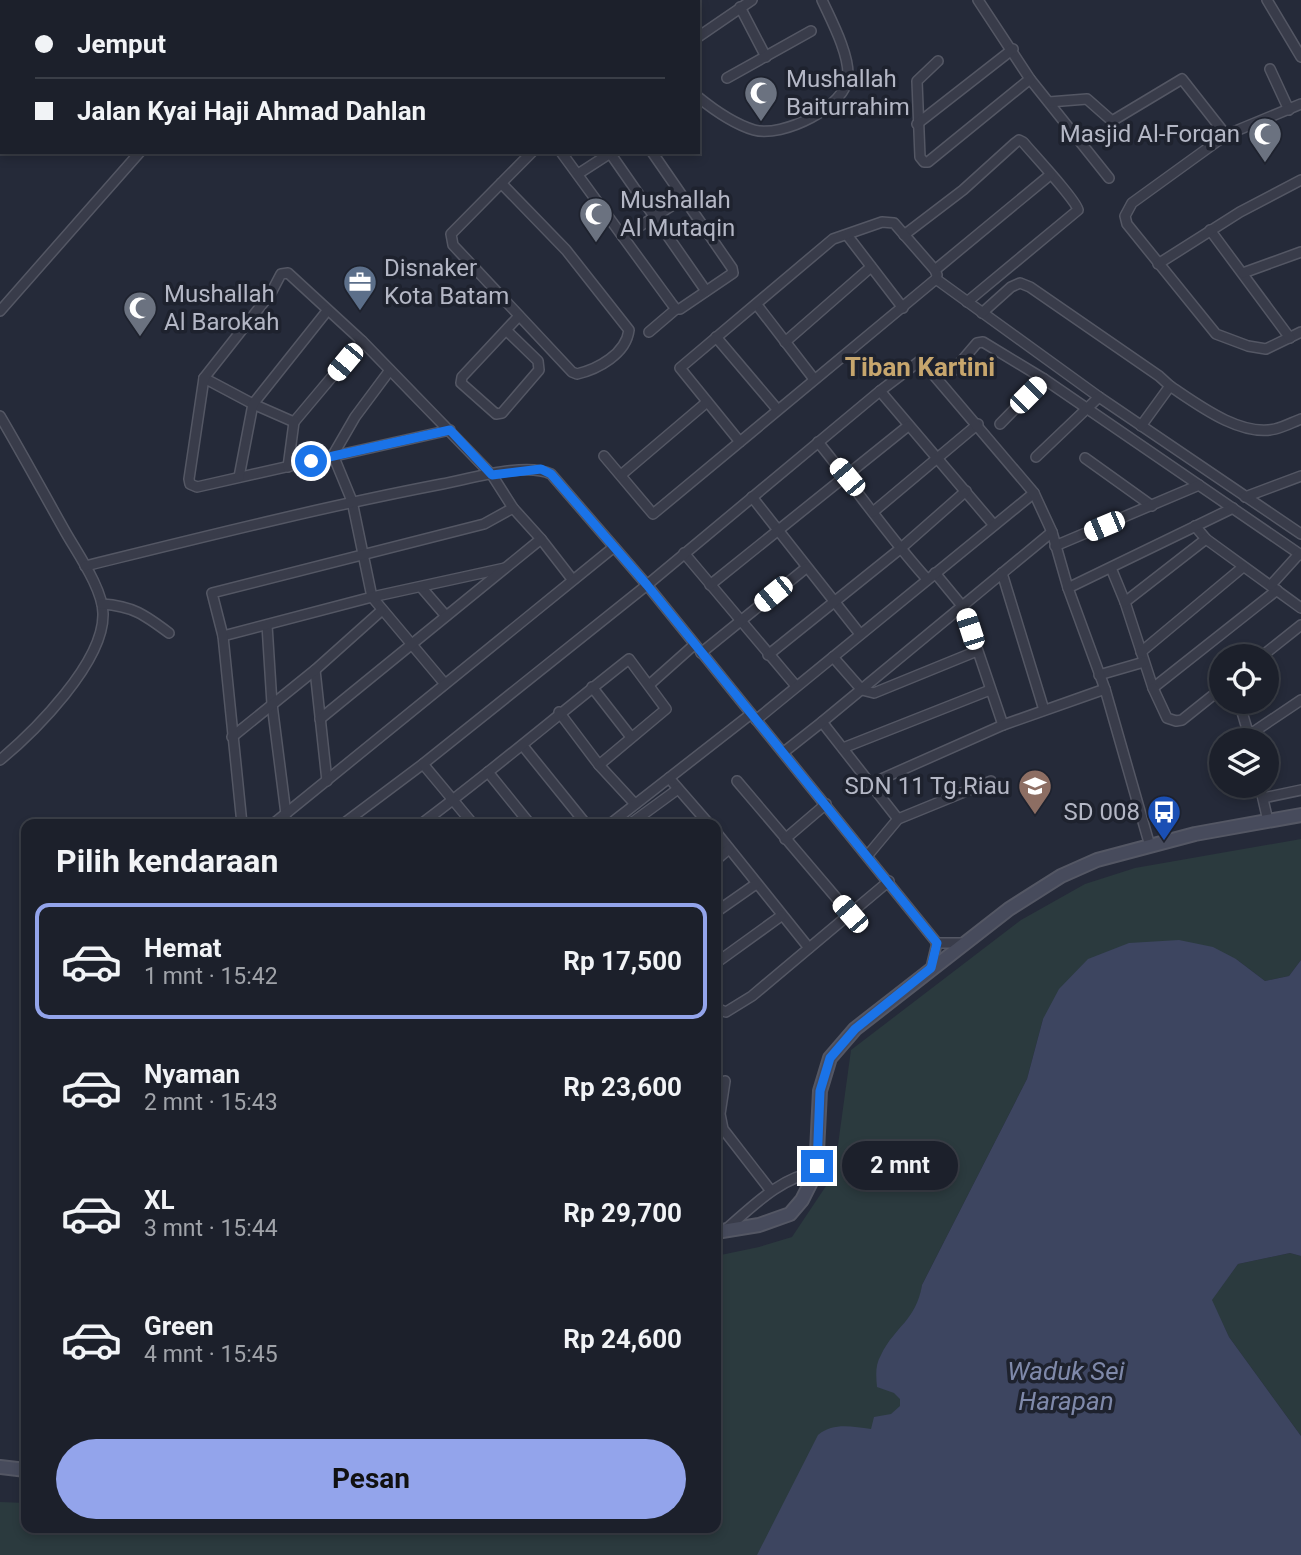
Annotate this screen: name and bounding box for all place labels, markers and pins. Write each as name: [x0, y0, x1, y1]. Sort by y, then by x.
place label: Mushallah Baiturrahim: [786, 65, 910, 121]
mosque icon: Mushallah Baiturrahim: [742, 74, 780, 123]
mosque icon: Masjid Al-Forqan: [1246, 115, 1284, 164]
place label: Masjid Al-Forqan: [1060, 120, 1240, 148]
place label: Mushallah Al Mutaqin: [620, 186, 735, 242]
mosque icon: Mushallah Al Mutaqin: [577, 195, 615, 244]
place label: Disnaker Kota Batam: [384, 254, 509, 310]
office icon: Disnaker Kota Batam: [341, 263, 379, 312]
place label: Mushallah Al Barokah: [164, 280, 279, 336]
mosque icon: Mushallah Al Barokah: [121, 289, 159, 338]
school or university icon: SDN 11 Tg.Riau: [1016, 767, 1054, 816]
place label: SDN 11 Tg.Riau: [845, 772, 1010, 800]
bus stop icon: SD 008: [1145, 793, 1183, 842]
place label: SD 008: [1064, 798, 1140, 826]

